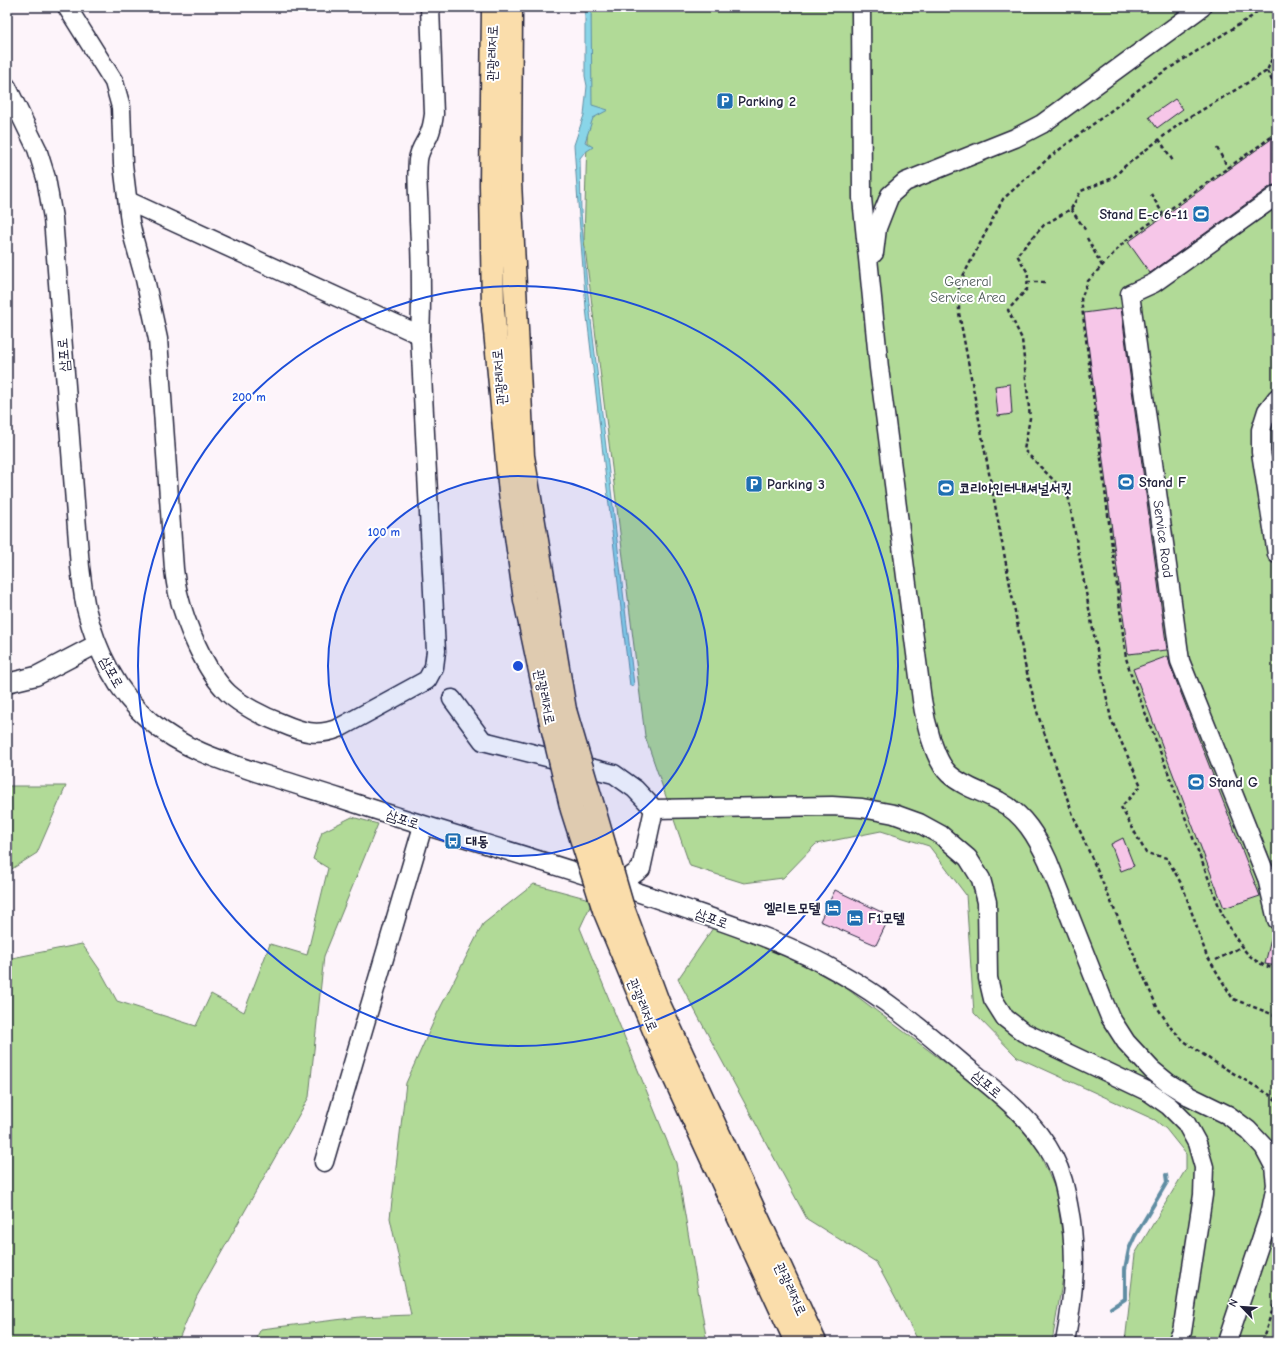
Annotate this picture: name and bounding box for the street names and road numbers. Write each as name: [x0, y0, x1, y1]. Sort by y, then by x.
street label: 관광레저로: [484, 25, 501, 81]
street label: 삼포로: [54, 338, 73, 372]
street label: 관광레저로: [489, 348, 510, 406]
street label: Service Road: [1149, 499, 1177, 579]
street label: 삼포로: [96, 653, 127, 691]
street label: 관광레저로: [530, 668, 559, 726]
street label: 삼포로: [384, 806, 422, 833]
street label: 삼포로: [693, 905, 731, 932]
street label: 관광레저로: [624, 976, 661, 1034]
street label: 삼포로: [968, 1067, 1005, 1102]
street label: 관광레저로: [771, 1260, 810, 1318]

